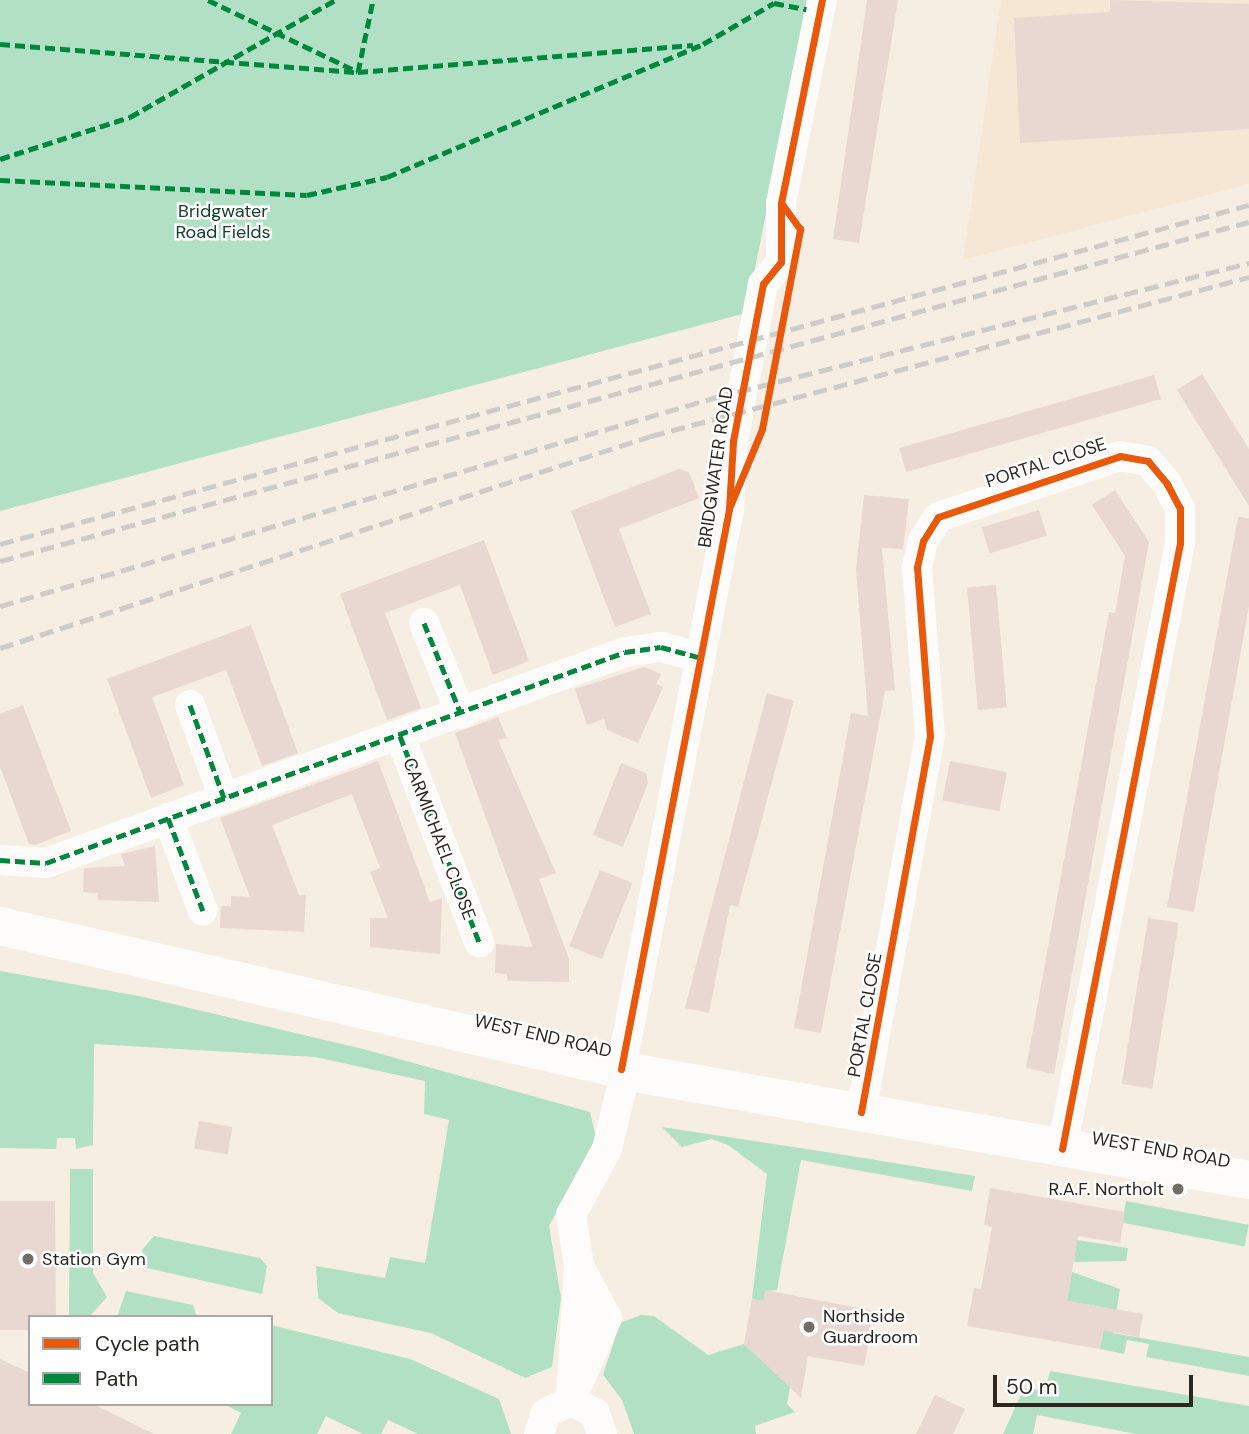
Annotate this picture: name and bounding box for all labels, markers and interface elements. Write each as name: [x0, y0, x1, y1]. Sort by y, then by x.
park label: Bridgwater Road Fields: [175, 201, 271, 244]
street label: BRIDGWATER ROAD: [694, 385, 738, 549]
street label: PORTAL CLOSE: [983, 433, 1109, 493]
street label: CARMICHAEL CLOSE: [398, 755, 480, 923]
street label: PORTAL CLOSE: [843, 951, 887, 1079]
street label: WEST END ROAD: [472, 1010, 614, 1062]
street label: WEST END ROAD: [1090, 1127, 1232, 1173]
place label: R.A.F. Northolt: [1048, 1178, 1164, 1200]
marker: R.A.F. Northolt: [1170, 1181, 1186, 1197]
place label: Station Gym: [42, 1248, 146, 1270]
marker: Station Gym: [20, 1251, 36, 1267]
place label: Northside Guardroom: [823, 1306, 918, 1348]
legend: [28, 1315, 273, 1406]
marker: Northside Guardroom: [801, 1319, 817, 1335]
text: Cycle path: [95, 1330, 200, 1358]
scale bar: [997, 1360, 1196, 1404]
text: Path: [95, 1365, 138, 1393]
text: 50 m: [1006, 1373, 1057, 1401]

